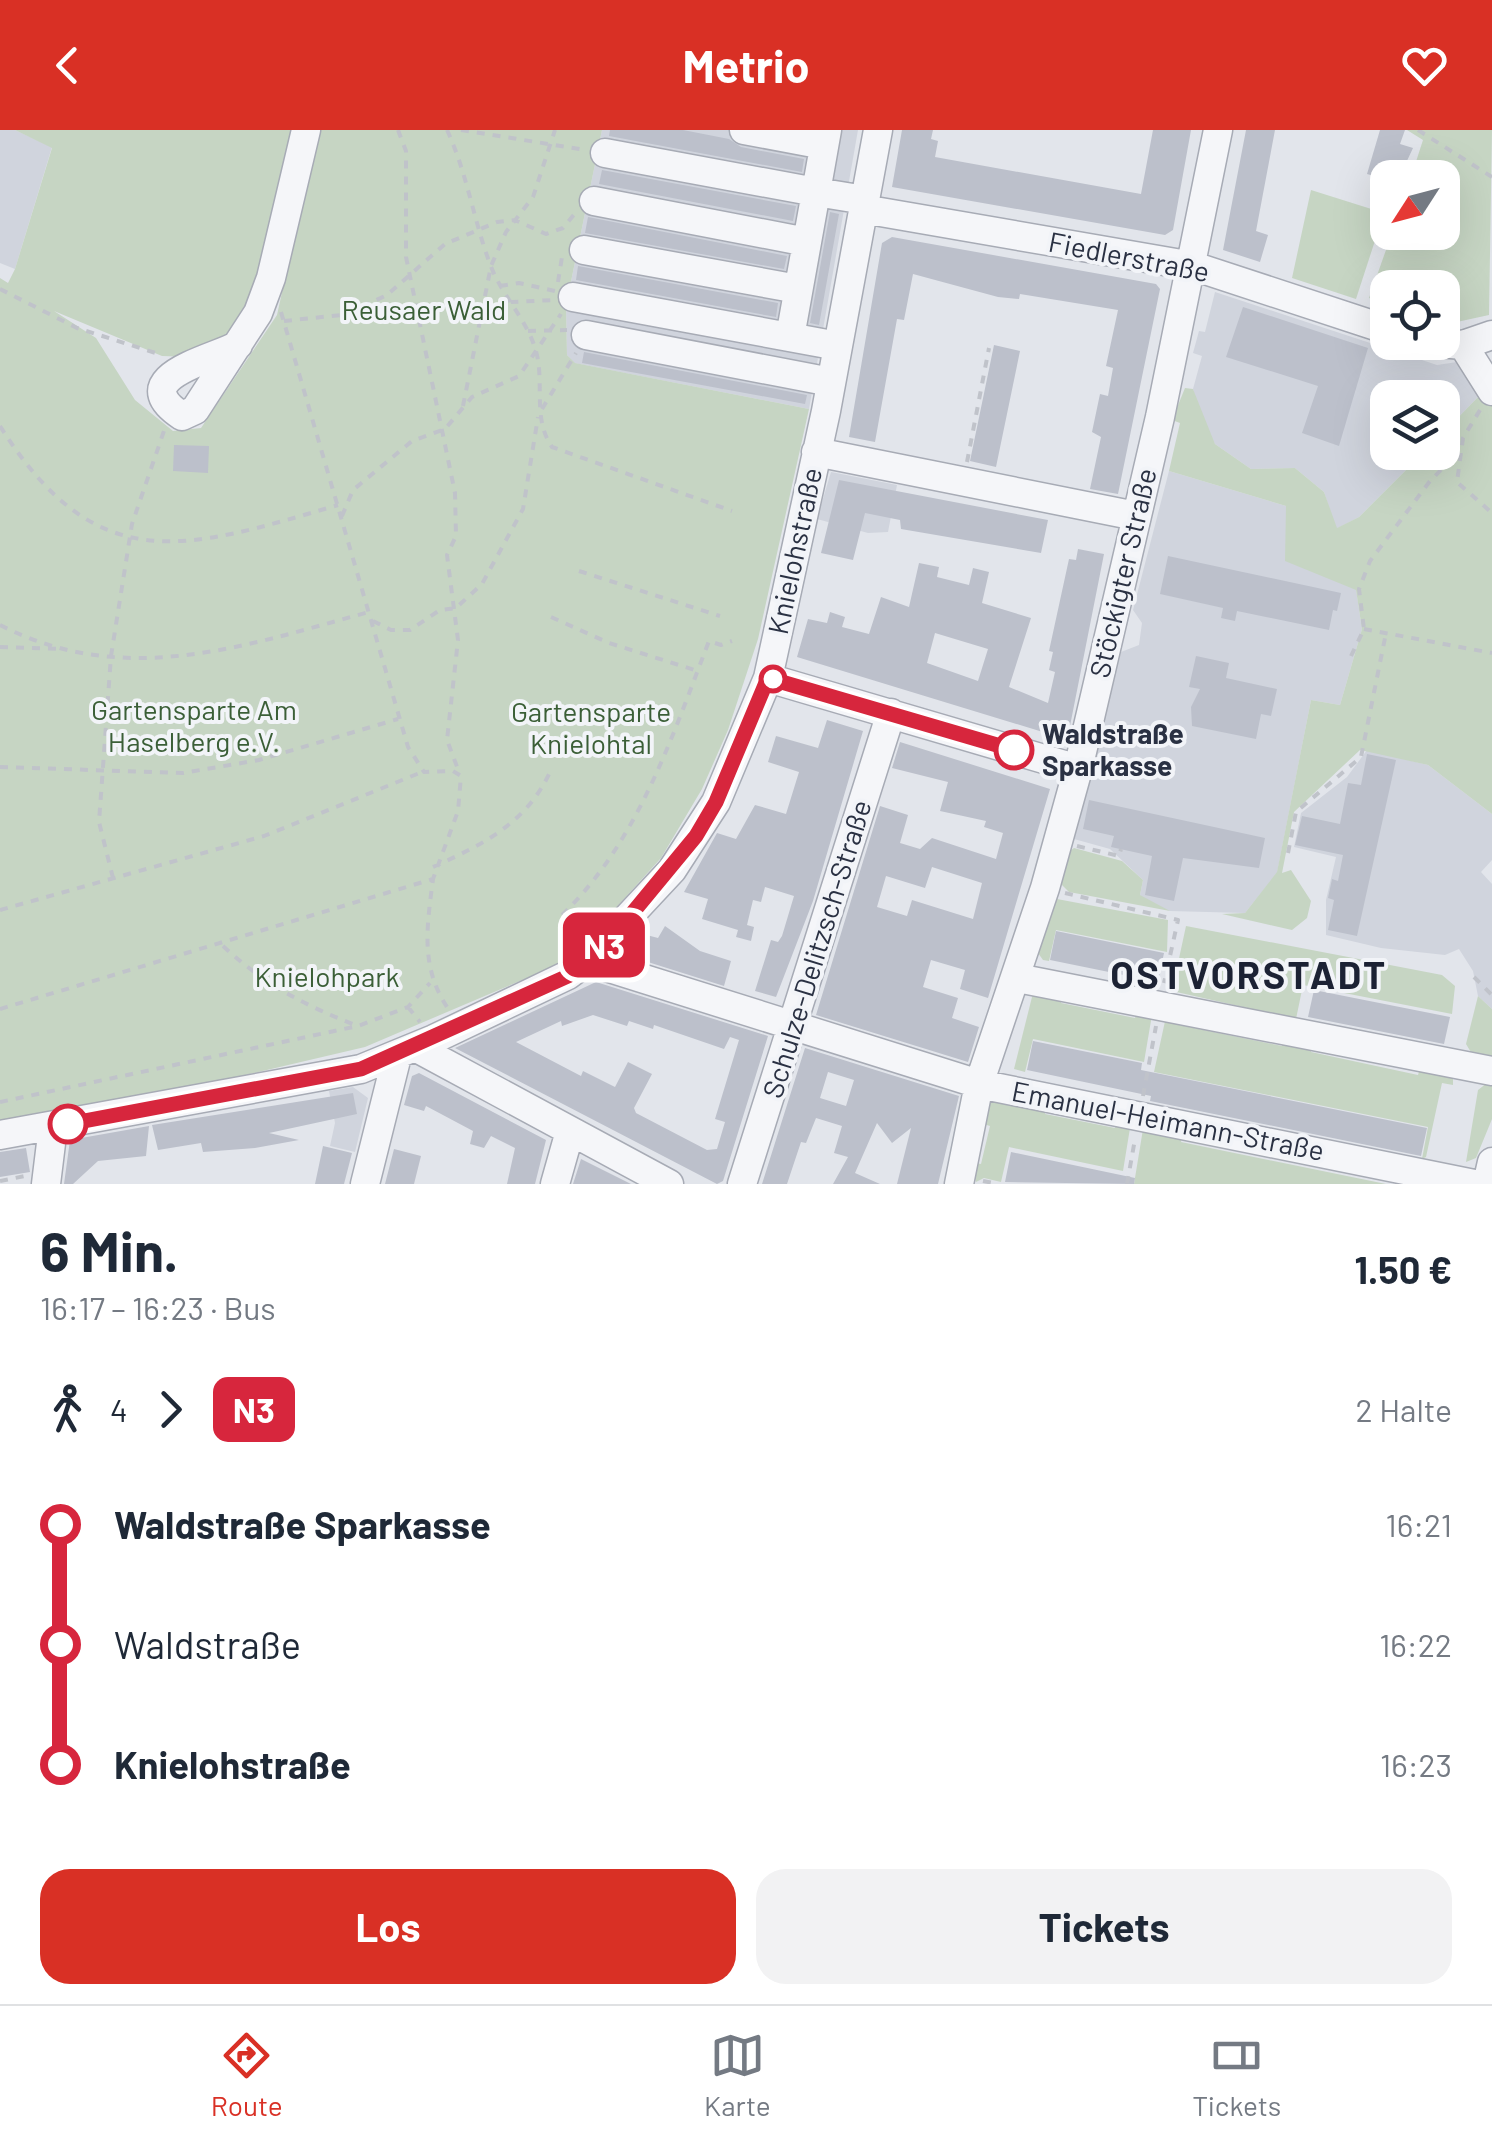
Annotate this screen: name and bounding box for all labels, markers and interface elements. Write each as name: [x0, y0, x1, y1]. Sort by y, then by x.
icon: back: [40, 38, 95, 93]
text: Metrio: [682, 38, 810, 92]
icon: heart: [1397, 38, 1452, 93]
north arrow: [1370, 160, 1460, 250]
map controls: [1370, 160, 1460, 470]
street label: Fiedlerstraße: [1046, 224, 1213, 288]
button: locate: [1370, 270, 1460, 360]
park label: Reusaer Wald: [342, 292, 506, 326]
button: layers: [1370, 380, 1460, 470]
street label: Knielohstraße: [760, 464, 828, 637]
street label: Stöckigter Straße: [1081, 465, 1163, 681]
unlabelled marker: [760, 666, 786, 692]
park label: Gartensparte Am Haselberg e.V.: [91, 692, 297, 758]
park label: Gartensparte Knielohtal: [511, 694, 671, 760]
place label: Waldstraße Sparkasse: [1042, 716, 1184, 782]
marker: Waldstraße Sparkasse: [995, 731, 1033, 769]
street label: Schulze-Delitzsch-Straße: [754, 796, 878, 1102]
line badge: N3: [559, 912, 649, 978]
text: N3: [583, 924, 625, 966]
district label: OSTVORSTADT: [1110, 951, 1388, 997]
park label: Knielohpark: [254, 959, 400, 993]
street label: Emanuel-Heimann-Straße: [1009, 1073, 1327, 1167]
unlabelled marker: [49, 1105, 87, 1143]
text: 6 Min.: [40, 1217, 178, 1283]
text: 1.50 €: [1354, 1246, 1452, 1292]
text: 16:17 – 16:23 · Bus: [40, 1288, 276, 1326]
icon: walk: [40, 1382, 95, 1437]
icon: forward: [143, 1382, 198, 1437]
text: N3: [233, 1388, 275, 1430]
text: 4: [110, 1390, 128, 1428]
text: 2 Halte: [1356, 1390, 1452, 1428]
text: Waldstraße Sparkasse: [114, 1501, 491, 1547]
text: 16:21: [1386, 1505, 1452, 1543]
text: Waldstraße: [114, 1621, 301, 1667]
text: 16:22: [1379, 1625, 1452, 1663]
text: Knielohstraße: [114, 1741, 351, 1787]
text: 16:23: [1380, 1745, 1452, 1783]
button: Los: [40, 1869, 736, 1984]
button: Tickets: [756, 1869, 1452, 1984]
tab: Route: [211, 2028, 283, 2122]
tab: Karte: [704, 2028, 771, 2122]
tab: Tickets: [1192, 2028, 1281, 2122]

